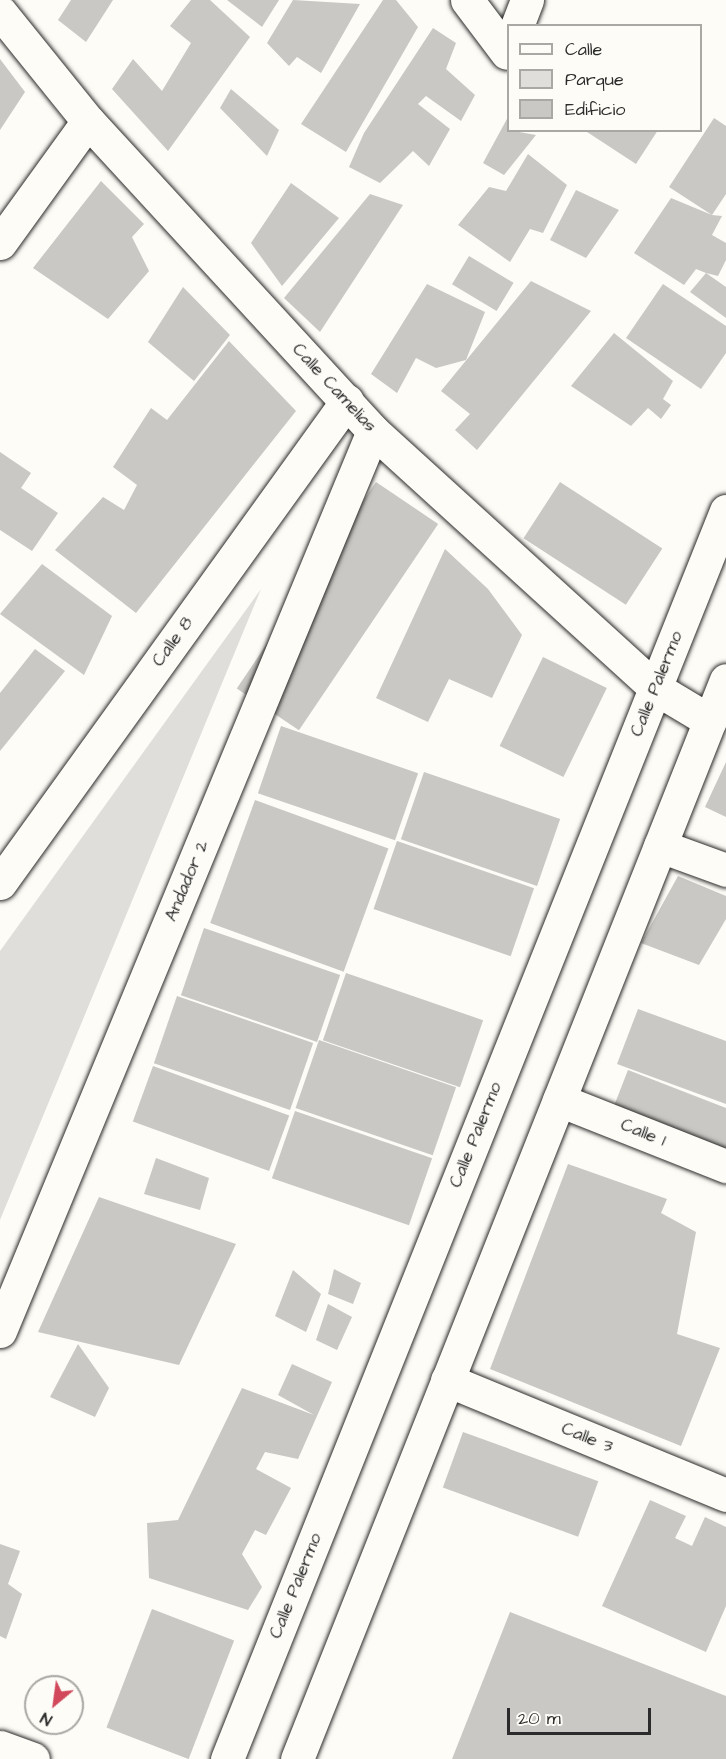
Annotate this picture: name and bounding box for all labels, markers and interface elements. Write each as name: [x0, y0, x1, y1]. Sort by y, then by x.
legend: [507, 24, 702, 132]
text: Calle: [565, 37, 602, 62]
text: Parque: [565, 67, 624, 92]
text: Edificio: [565, 97, 625, 122]
street label: Calle Camelias: [287, 339, 381, 437]
street label: Calle 8: [148, 613, 198, 671]
street label: Calle Palermo: [626, 628, 688, 740]
street label: Andador 2: [160, 837, 214, 925]
street label: Calle Palermo: [445, 1079, 507, 1191]
street label: Calle 1: [617, 1114, 669, 1152]
street label: Calle 3: [558, 1418, 616, 1458]
street label: Calle Palermo: [265, 1530, 327, 1642]
north arrow: [24, 1675, 84, 1735]
scale bar: [510, 1696, 654, 1734]
text: 20 m: [518, 1706, 561, 1731]
text: N: [37, 1707, 56, 1731]

